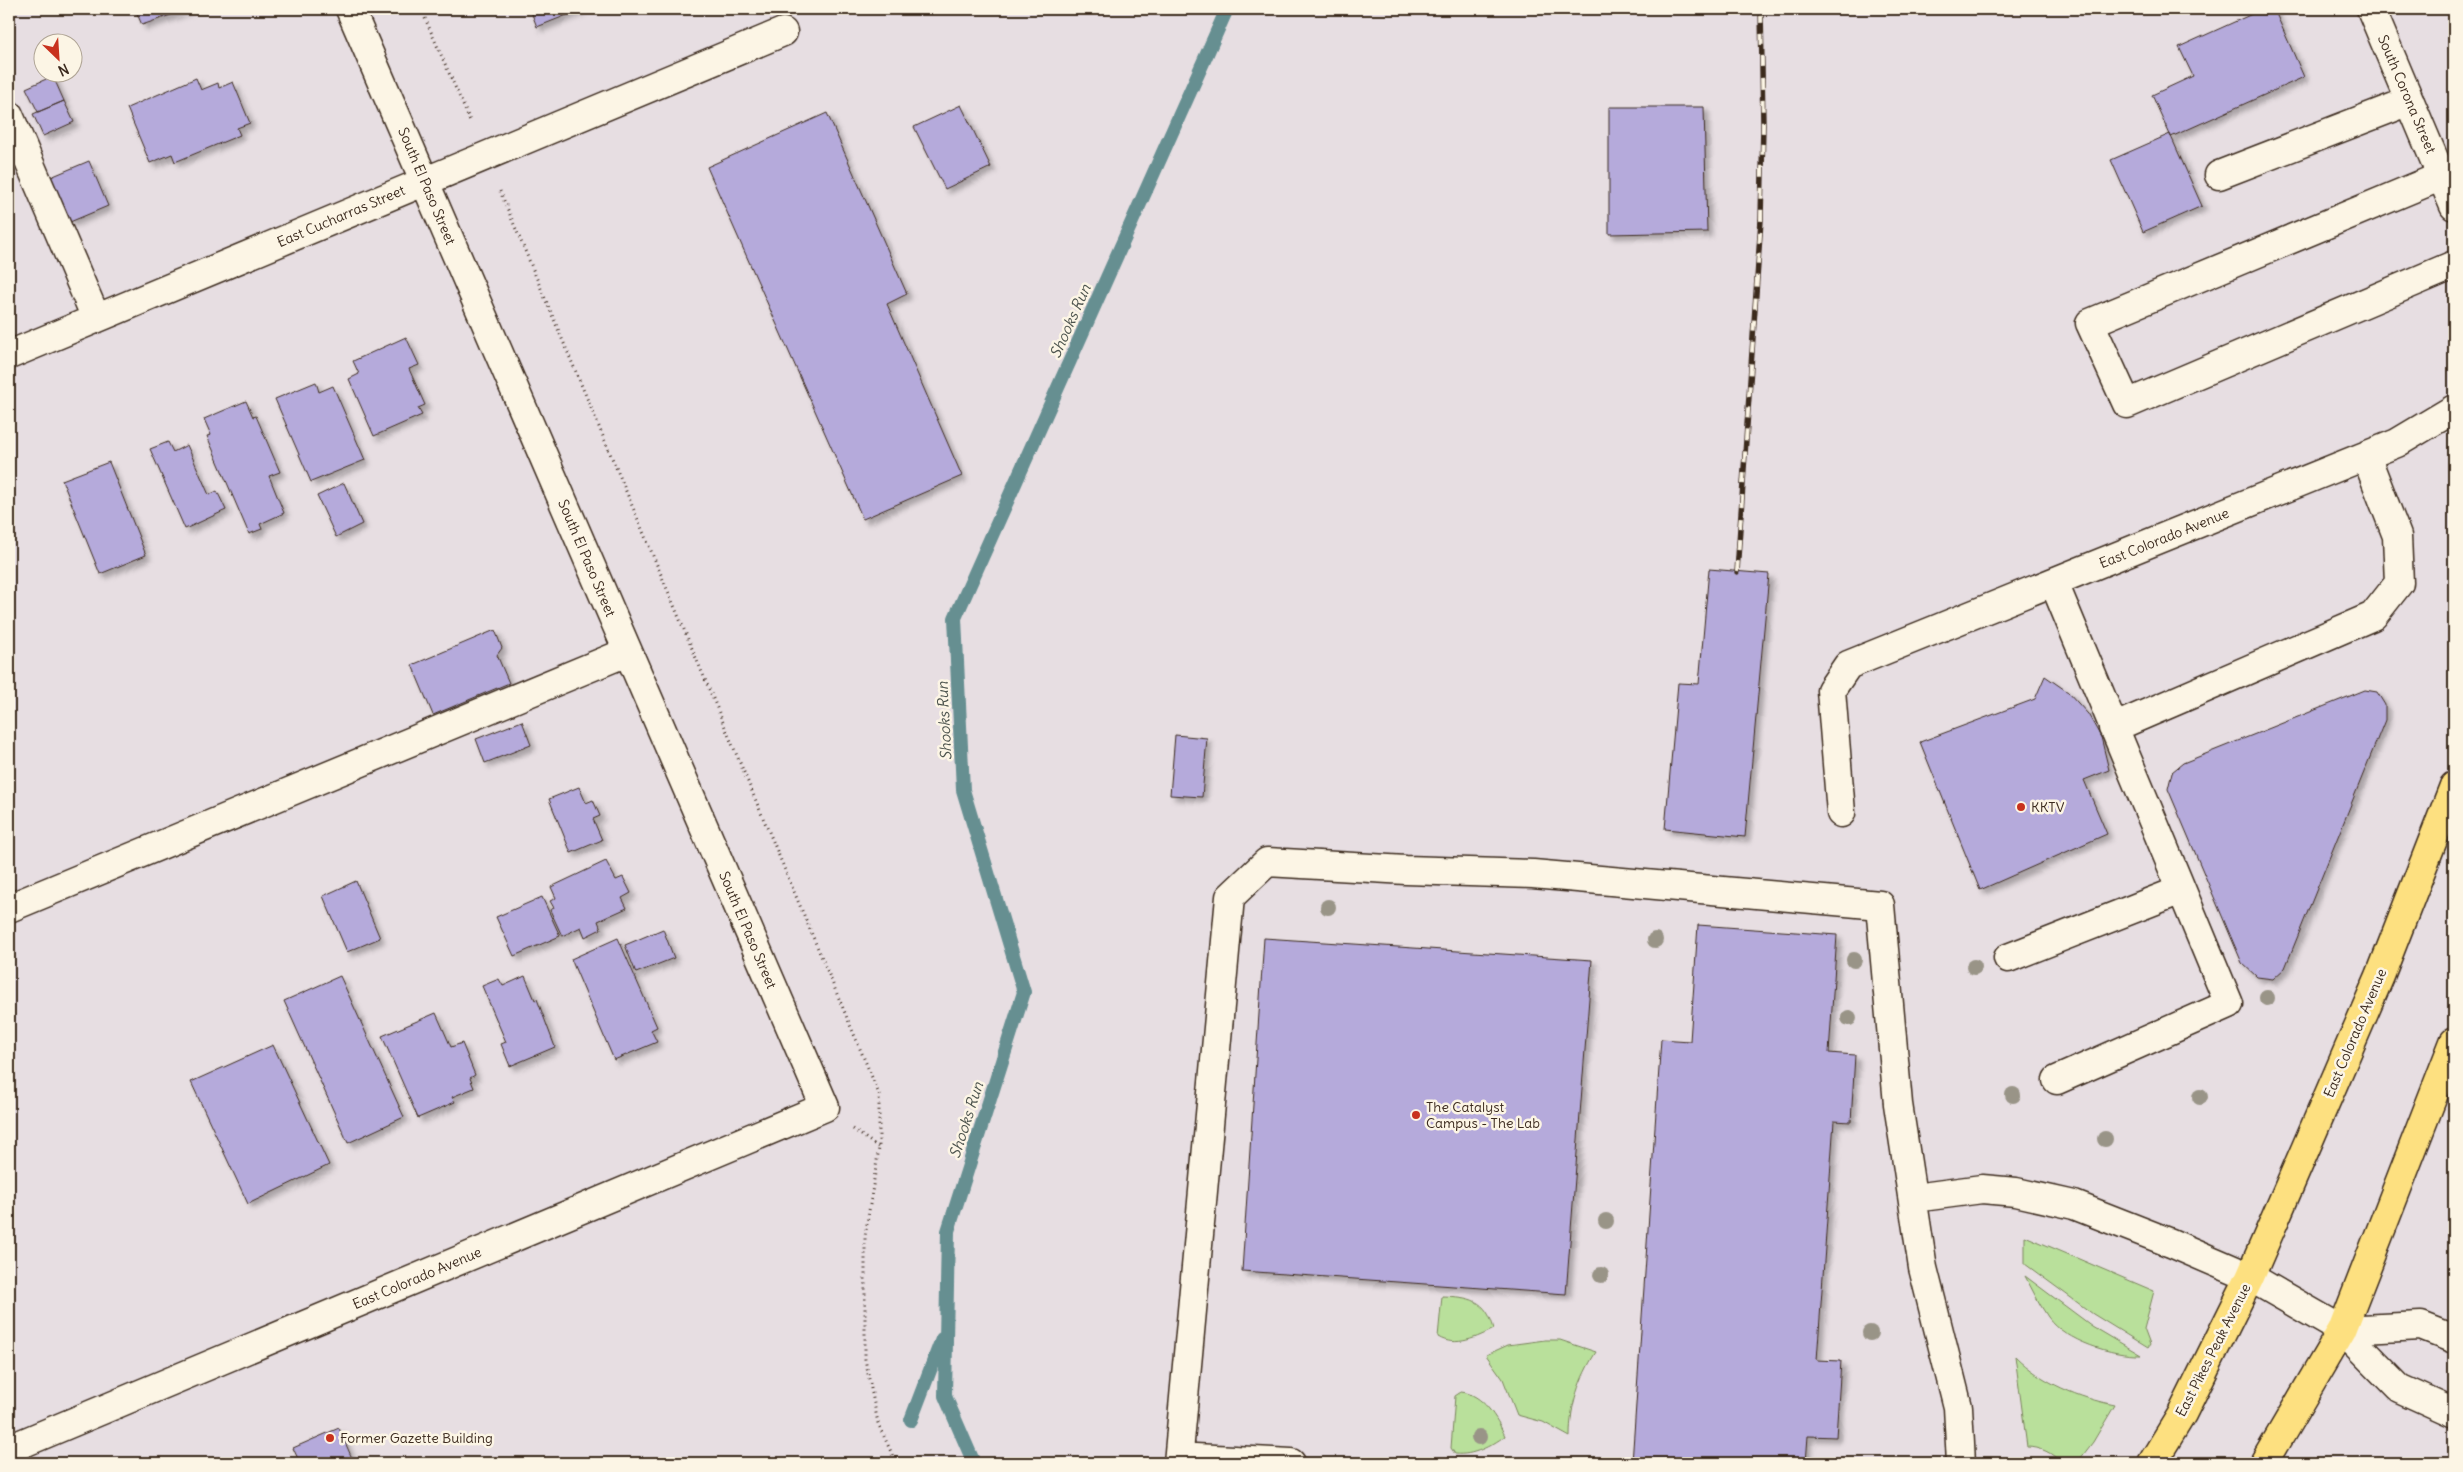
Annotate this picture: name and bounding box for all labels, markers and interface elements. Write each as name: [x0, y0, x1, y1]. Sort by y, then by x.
north arrow: [32, 32, 82, 82]
street label: South Corona Street: [2374, 32, 2440, 156]
text: N: [55, 60, 72, 80]
street label: South El Paso Street: [394, 125, 460, 248]
street label: East Cucharras Street: [274, 181, 408, 251]
water label: Shooks Run: [1045, 281, 1095, 361]
street label: South El Paso Street: [554, 497, 620, 620]
street label: East Colorado Avenue: [2097, 504, 2231, 572]
water label: Shooks Run: [932, 681, 956, 761]
place label: KKTV: [2031, 798, 2065, 816]
marker: KKTV: [2015, 801, 2027, 813]
street label: South El Paso Street: [715, 869, 781, 992]
street label: East Colorado Avenue: [2320, 966, 2390, 1100]
water label: Shooks Run: [945, 1079, 987, 1160]
place label: The Catalyst Campus - The Lab: [1426, 1098, 1540, 1132]
marker: The Catalyst Campus - The Lab: [1410, 1109, 1422, 1121]
street label: East Colorado Avenue: [350, 1243, 484, 1313]
street label: East Pikes Peak Avenue: [2172, 1280, 2254, 1420]
place label: Former Gazette Building: [340, 1429, 493, 1447]
marker: Former Gazette Building: [324, 1432, 336, 1444]

